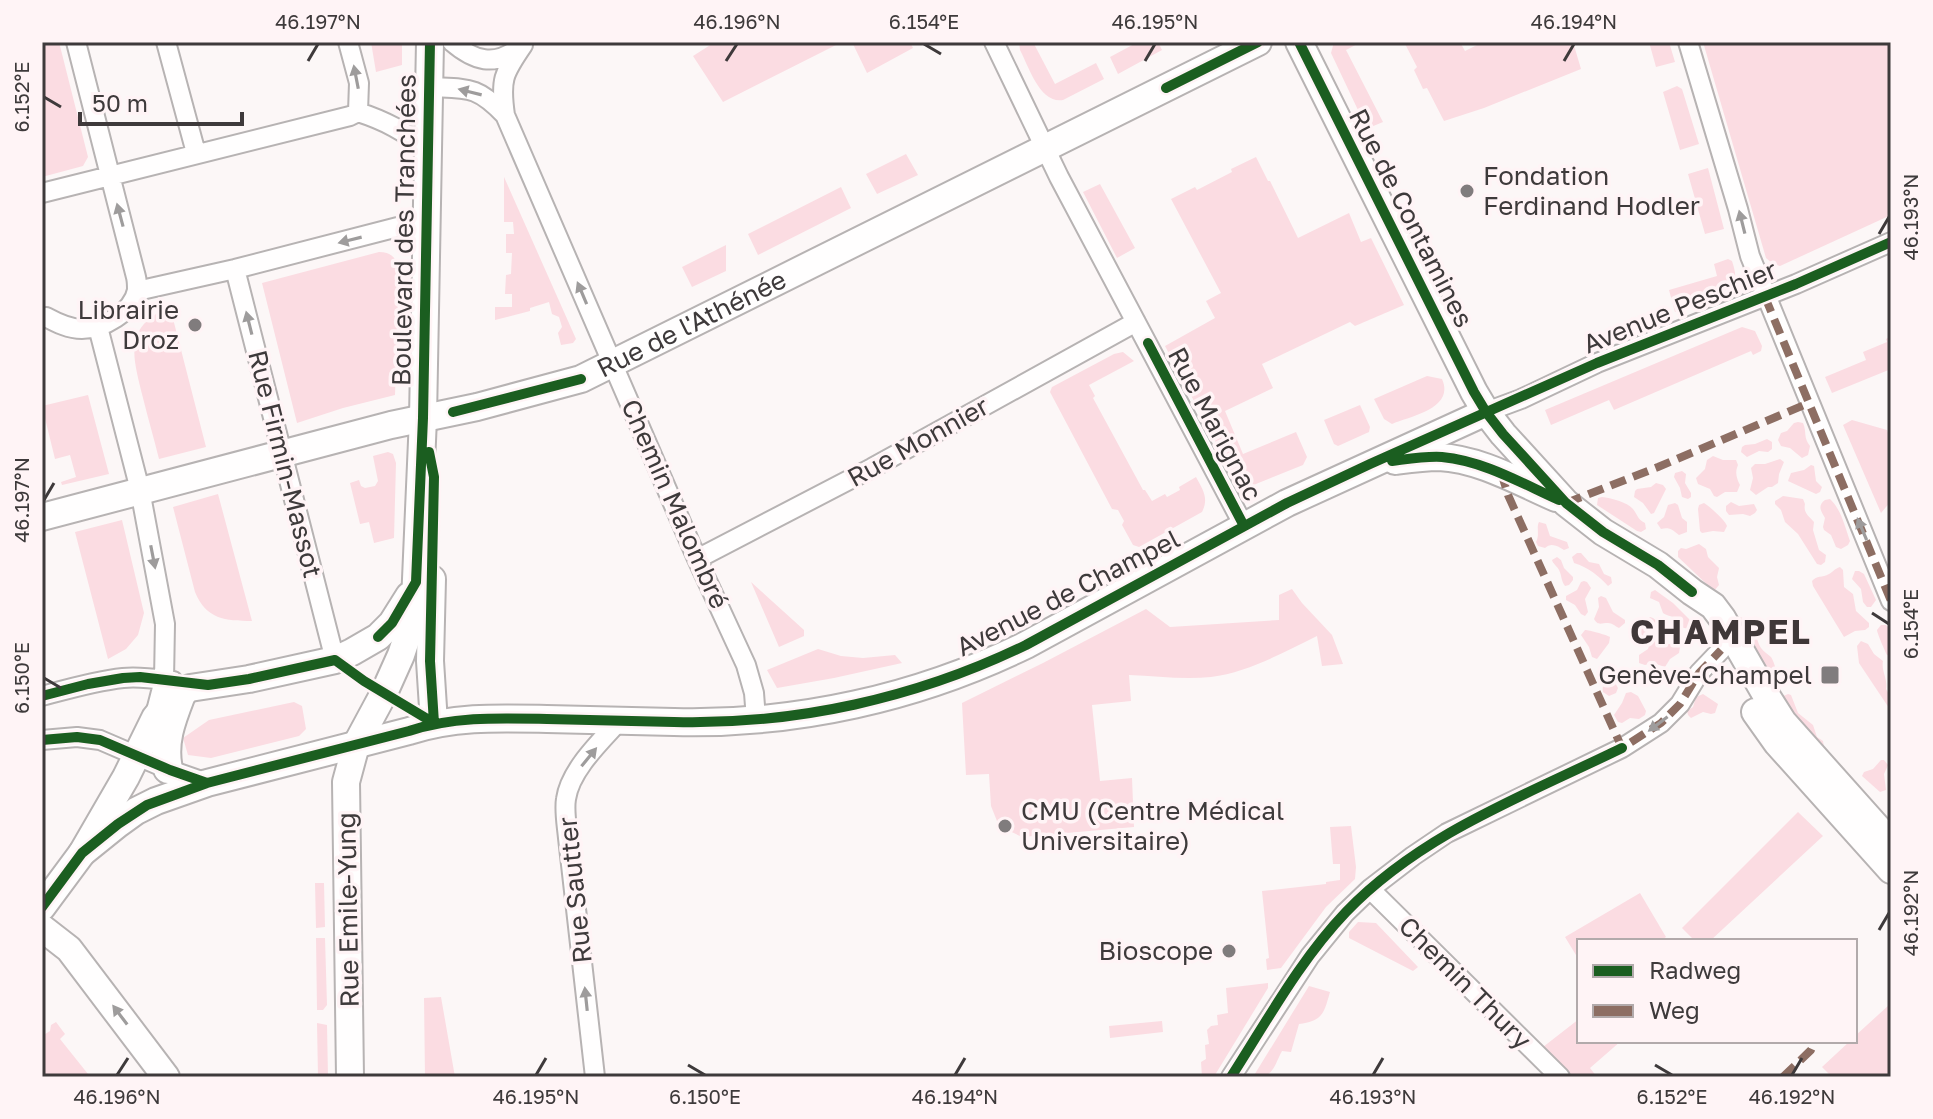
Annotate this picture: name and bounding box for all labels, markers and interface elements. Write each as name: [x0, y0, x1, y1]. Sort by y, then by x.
text: 46.197°N: [275, 9, 361, 33]
text: 46.196°N: [693, 9, 781, 33]
text: 6.154°E: [889, 9, 959, 33]
text: 46.195°N: [1112, 9, 1198, 33]
text: 46.194°N: [1531, 9, 1617, 33]
text: 6.152°E: [9, 62, 33, 133]
one-way arrow: [349, 64, 361, 89]
street label: Boulevard des Tranchées: [385, 74, 422, 386]
scale bar: [80, 76, 242, 126]
one-way arrow: [458, 85, 483, 98]
text: 50 m: [92, 88, 148, 117]
street label: Rue de Contamines: [1343, 103, 1480, 332]
place label: Fondation Ferdinand Hodler: [1483, 160, 1700, 221]
text: 46.193°N: [1898, 174, 1922, 260]
marker: Fondation Ferdinand Hodler: [1458, 182, 1476, 200]
one-way arrow: [114, 202, 126, 227]
one-way arrow: [1735, 210, 1747, 235]
one-way arrow: [337, 234, 362, 246]
street label: Avenue Peschier: [1578, 254, 1781, 360]
street label: Rue de l'Athénée: [592, 263, 791, 384]
one-way arrow: [575, 281, 588, 305]
place label: Librairie Droz: [77, 294, 179, 355]
one-way arrow: [242, 311, 254, 336]
marker: Librairie Droz: [186, 316, 204, 334]
street label: Rue Marignac: [1162, 342, 1269, 506]
street label: Rue Firmin-Massot: [242, 347, 329, 581]
street label: Rue Monnier: [842, 390, 994, 493]
street label: Chemin Malombré: [615, 394, 736, 613]
text: 46.197°N: [9, 457, 33, 543]
one-way arrow: [1855, 517, 1868, 541]
street label: Avenue de Champel: [951, 523, 1185, 662]
one-way arrow: [147, 545, 159, 570]
text: 6.154°E: [1898, 589, 1922, 659]
district label: CHAMPEL: [1630, 611, 1812, 651]
text: 6.150°E: [9, 642, 33, 714]
place label: Genève-Champel: [1598, 659, 1812, 690]
marker: Genève-Champel: [1819, 664, 1841, 686]
one-way arrow: [1647, 716, 1668, 732]
one-way arrow: [580, 747, 597, 767]
place label: CMU (Centre Médical Universitaire): [1021, 795, 1284, 856]
street label: Rue Emile-Yung: [330, 812, 365, 1008]
street label: Rue Sautter: [551, 815, 598, 965]
marker: CMU (Centre Médical Universitaire): [996, 817, 1014, 835]
text: 46.192°N: [1898, 870, 1922, 956]
street label: Chemin Thury: [1393, 910, 1538, 1056]
place label: Bioscope: [1098, 935, 1213, 966]
legend: [1577, 939, 1857, 1043]
marker: Bioscope: [1220, 942, 1238, 960]
text: Radweg: [1649, 955, 1741, 984]
one-way arrow: [579, 987, 592, 1012]
text: Weg: [1649, 995, 1700, 1024]
one-way arrow: [112, 1004, 128, 1025]
text: 46.196°N: [73, 1084, 161, 1108]
text: 46.195°N: [493, 1084, 579, 1108]
text: 6.150°E: [669, 1084, 741, 1108]
text: 46.194°N: [912, 1084, 998, 1108]
text: 46.193°N: [1330, 1084, 1416, 1108]
text: 6.152°E: [1637, 1084, 1708, 1108]
text: 46.192°N: [1749, 1084, 1835, 1108]

